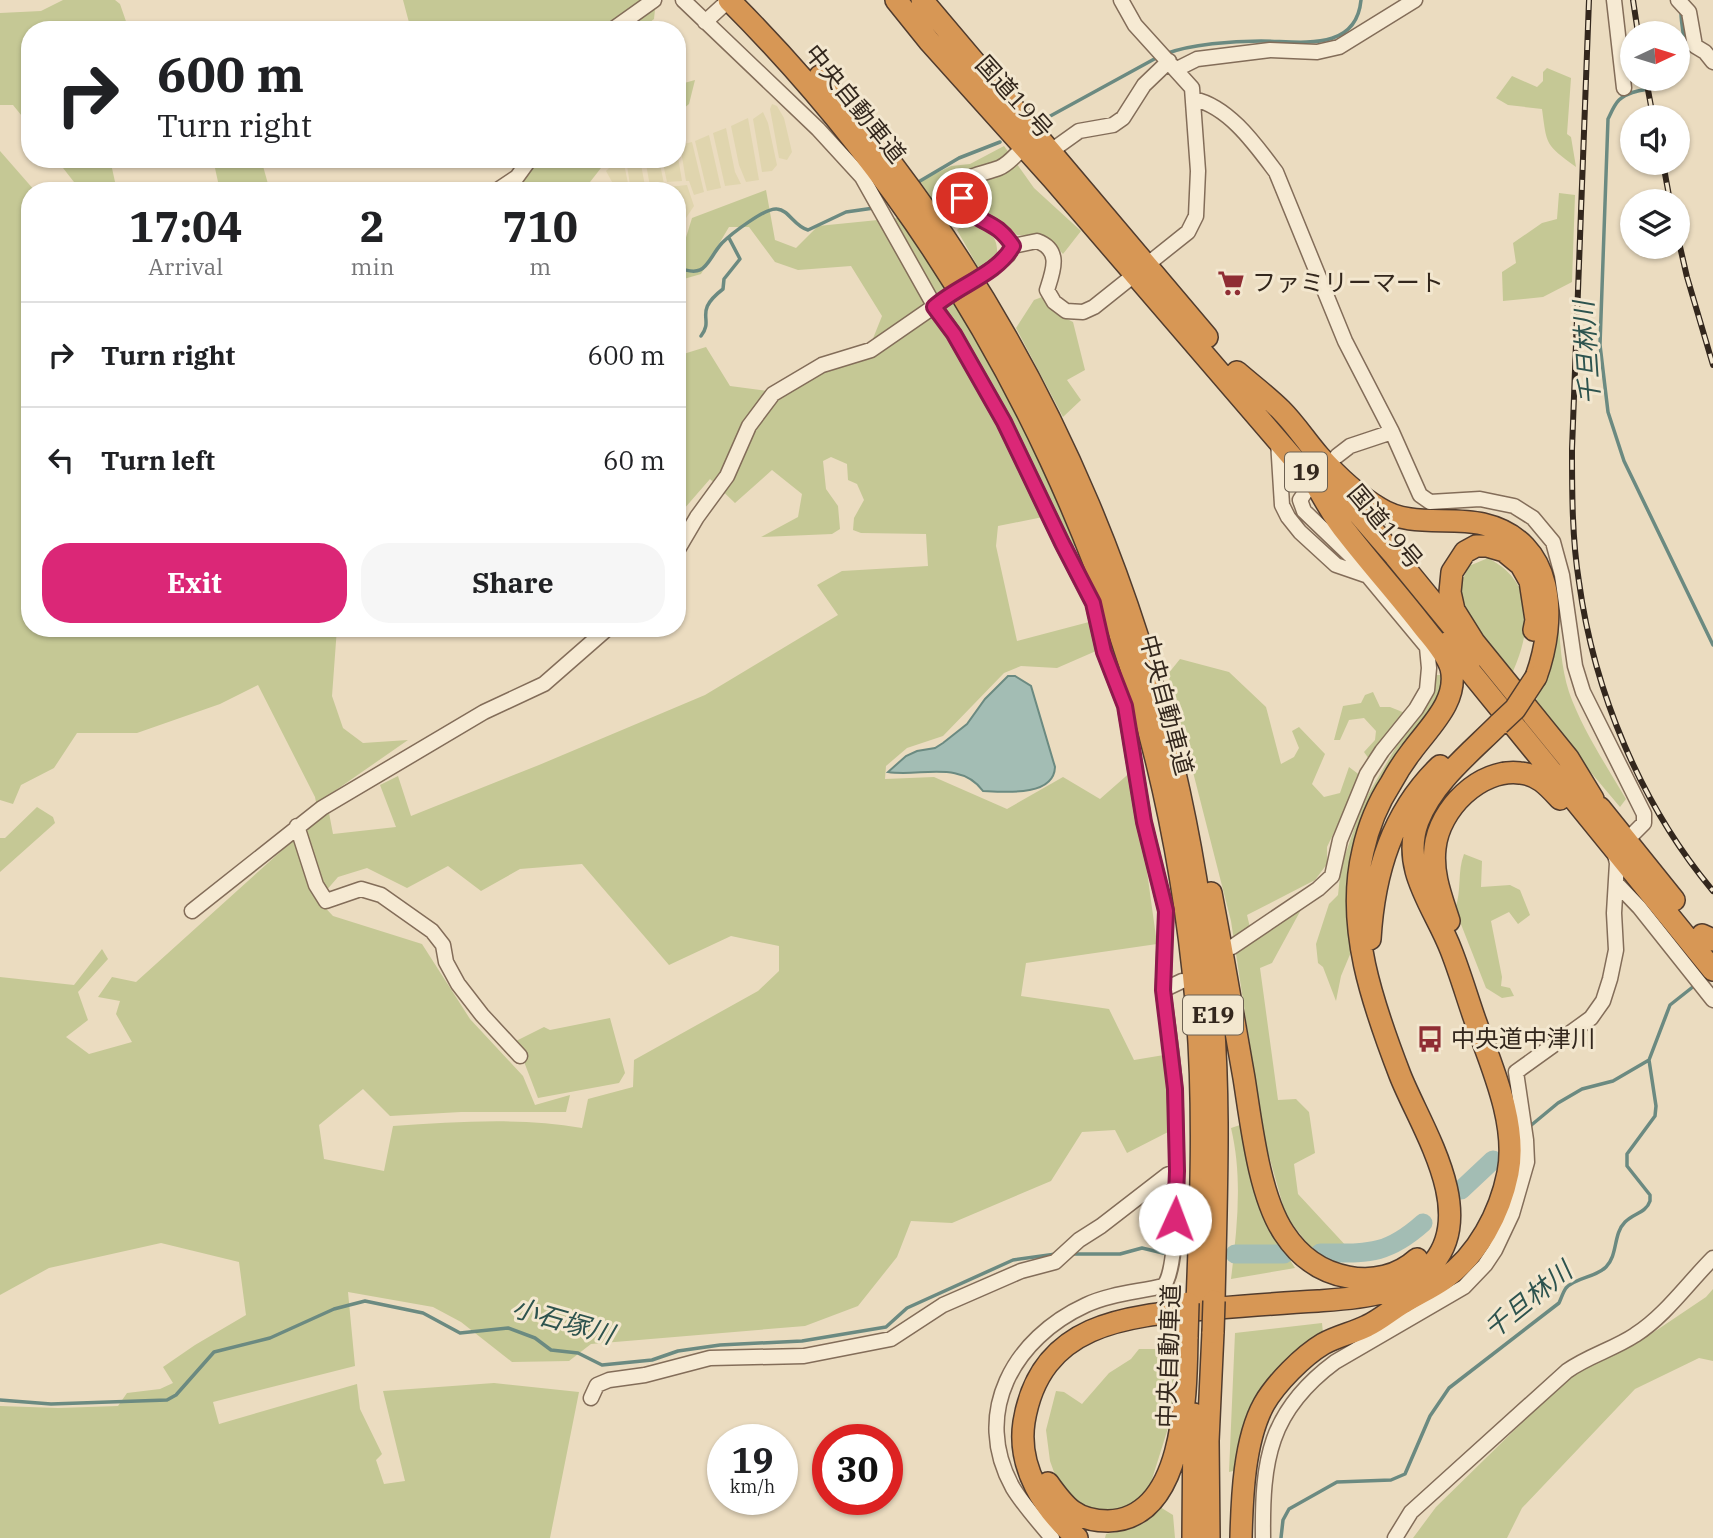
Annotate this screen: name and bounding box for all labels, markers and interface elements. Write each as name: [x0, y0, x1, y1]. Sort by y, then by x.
north arrow: [1620, 21, 1690, 91]
map controls: [1620, 21, 1690, 259]
street label: 中央自動車道: [798, 37, 914, 169]
text: 600 m: [157, 42, 304, 105]
street label: 国道19号: [969, 48, 1060, 144]
icon: right: [42, 49, 133, 140]
text: Turn right: [157, 104, 312, 146]
button: sound: [1620, 105, 1690, 175]
pin: [932, 168, 992, 228]
icon: arrive: [943, 179, 981, 217]
button: layers: [1620, 189, 1690, 259]
text: 17:04: [129, 199, 243, 254]
text: 2: [360, 199, 385, 254]
text: 710: [502, 199, 578, 254]
text: Arrival: [148, 251, 223, 281]
text: min: [351, 251, 394, 281]
text: m: [529, 251, 551, 281]
place label: ファミリーマート: [1252, 266, 1444, 298]
supermarket icon: ファミリーマート: [1216, 268, 1246, 298]
water label: 千旦林川: [1565, 297, 1607, 406]
icon: right: [42, 336, 80, 374]
text: Turn right: [101, 338, 235, 372]
text: 600 m: [587, 338, 665, 372]
icon: left: [42, 441, 80, 479]
text: Turn left: [101, 443, 215, 477]
text: 60 m: [603, 443, 665, 477]
road number: 19: [1285, 452, 1327, 492]
street label: 国道19号: [1341, 477, 1430, 575]
button: Exit: [42, 543, 347, 623]
button: Share: [361, 543, 665, 623]
street label: 中央自動車道: [1133, 631, 1201, 778]
road number: E19: [1183, 996, 1243, 1034]
place label: 中央道中津川: [1451, 1022, 1595, 1054]
bus stop icon: 中央道中津川: [1415, 1024, 1445, 1054]
position arrow: [1138, 1182, 1212, 1256]
water label: 千旦林川: [1476, 1251, 1581, 1345]
street label: 中央自動車道: [1149, 1283, 1187, 1428]
water label: 小石塚川: [509, 1289, 621, 1352]
speed limit sign: 30: [812, 1424, 903, 1515]
text: 19: [731, 1437, 774, 1483]
text: km/h: [730, 1475, 775, 1498]

